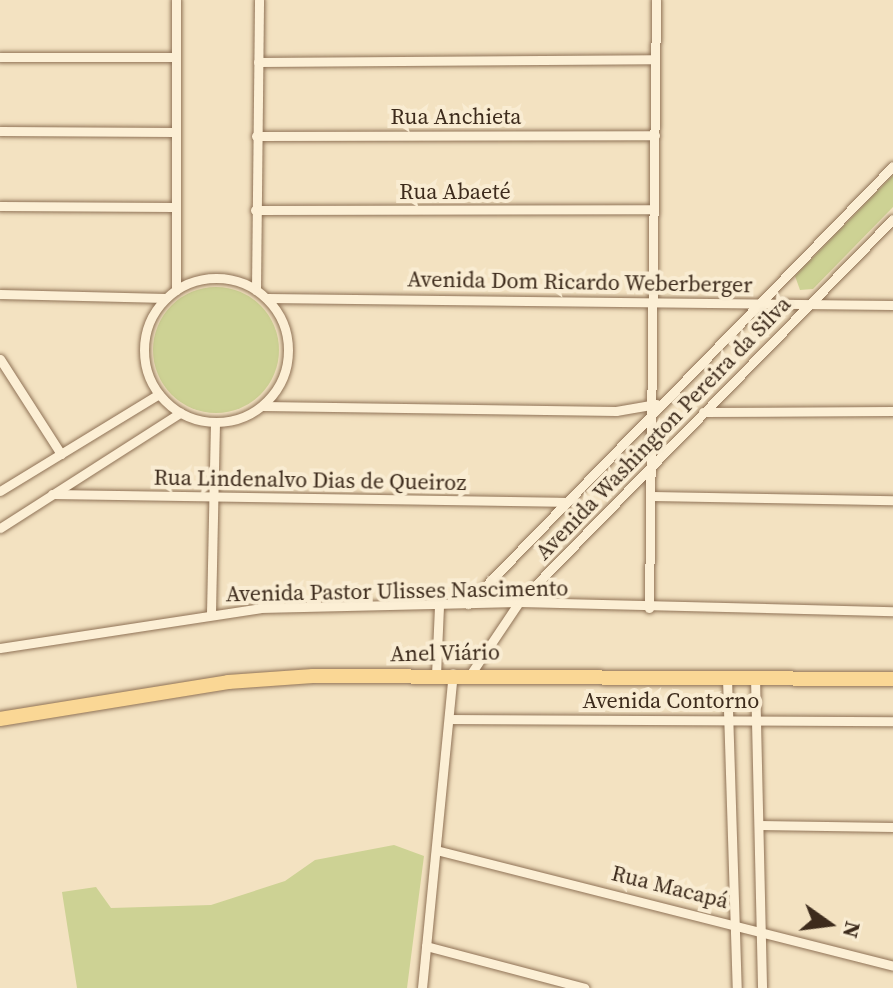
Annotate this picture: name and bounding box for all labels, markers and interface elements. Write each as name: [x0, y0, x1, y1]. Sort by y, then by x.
street label: Rua Anchieta: [390, 104, 522, 130]
street label: Rua Abaeté: [399, 179, 511, 205]
street label: Avenida Dom Ricardo Weberberger: [407, 266, 753, 298]
street label: Avenida Washington Pereira da Silva: [530, 291, 796, 565]
street label: Rua Lindenalvo Dias de Queiroz: [153, 464, 467, 496]
street label: Avenida Pastor Ulisses Nascimento: [226, 575, 568, 607]
street label: Anel Viário: [390, 639, 500, 667]
street label: Avenida Contorno: [583, 688, 759, 714]
street label: Rua Macapá: [609, 860, 731, 914]
north arrow: [789, 884, 869, 964]
text: N: [836, 918, 869, 941]

